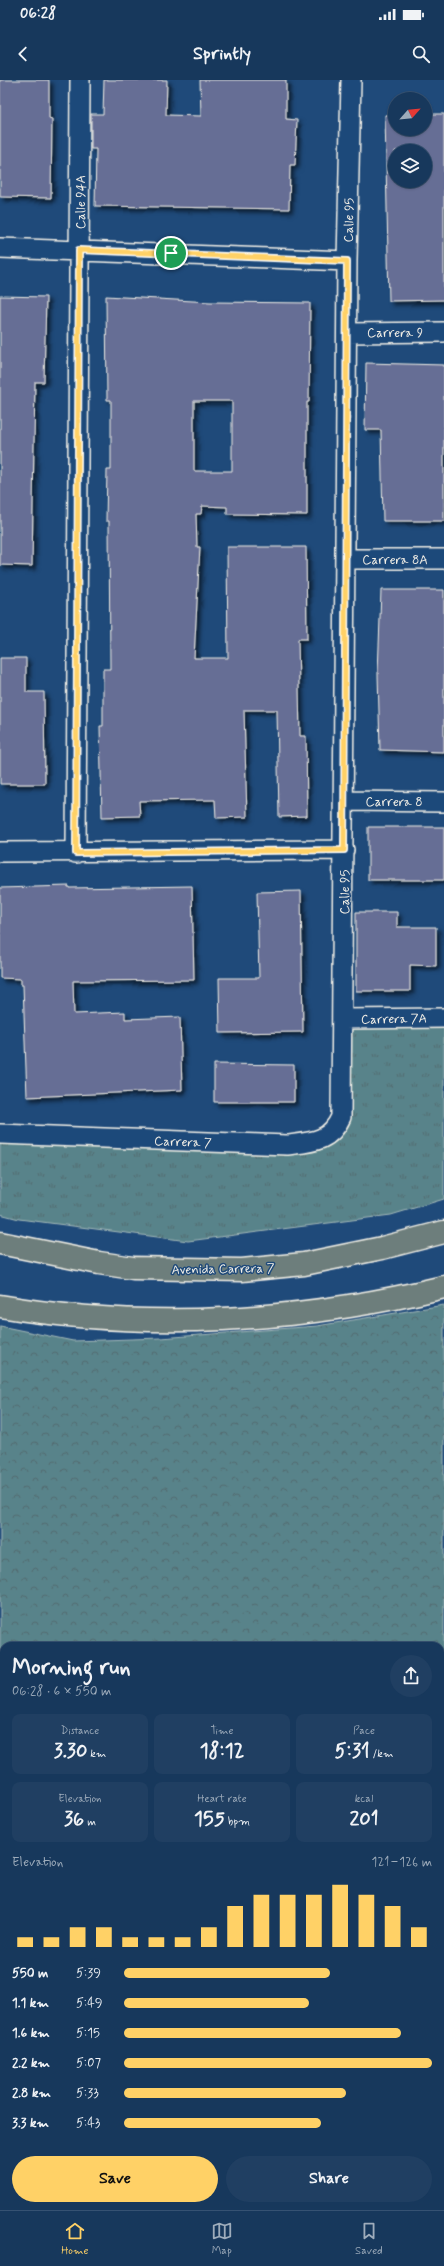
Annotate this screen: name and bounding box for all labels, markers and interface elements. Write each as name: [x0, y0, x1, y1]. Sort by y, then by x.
text: 06:28: [20, 4, 56, 24]
text: Sprintly: [193, 42, 251, 66]
icon: back: [12, 43, 34, 65]
icon: search: [410, 43, 432, 65]
north arrow: [388, 92, 432, 136]
map controls: [388, 92, 432, 188]
button: layers: [388, 144, 432, 188]
street label: Calle 94A: [73, 175, 90, 229]
street label: Calle 95: [341, 197, 358, 243]
pin: [154, 236, 188, 270]
icon: arrive: [160, 242, 182, 264]
street label: Carrera 9: [367, 325, 423, 342]
street label: Carrera 8A: [362, 552, 428, 569]
street label: Carrera 8: [366, 794, 422, 811]
street label: Calle 95: [337, 870, 354, 914]
street label: Carrera 7A: [361, 1010, 427, 1029]
street label: Carrera 7: [154, 1133, 212, 1152]
street label: Avenida Carrera 7: [171, 1260, 275, 1279]
text: Morning run: [12, 1654, 131, 1682]
button: share: [390, 1655, 432, 1697]
text: 06:28 · 6 × 550 m: [12, 1683, 111, 1700]
text: Distance: [61, 1724, 99, 1738]
text: Time: [210, 1724, 234, 1738]
text: Pace: [353, 1724, 375, 1738]
text: 3.30: [54, 1738, 87, 1765]
text: 18:12: [200, 1738, 244, 1765]
text: 5:31: [335, 1738, 370, 1765]
text: km: [87, 1747, 106, 1761]
text: /km: [370, 1747, 393, 1761]
text: Elevation: [58, 1792, 102, 1806]
text: Heart rate: [197, 1792, 247, 1806]
text: kcal: [355, 1792, 373, 1806]
text: 36: [64, 1806, 84, 1833]
text: 155: [194, 1806, 225, 1833]
text: 201: [349, 1806, 379, 1833]
text: m: [84, 1815, 96, 1829]
text: bpm: [225, 1815, 250, 1829]
text: Elevation: [12, 1854, 63, 1871]
text: 121–126 m: [372, 1854, 432, 1871]
text: 550 m: [12, 1965, 48, 1982]
text: 5:39: [76, 1965, 101, 1982]
text: 1.1 km: [12, 1995, 49, 2012]
text: 5:49: [76, 1995, 103, 2012]
text: 1.6 km: [12, 2025, 50, 2042]
text: 5:15: [76, 2025, 100, 2042]
text: 2.2 km: [12, 2055, 50, 2072]
text: 5:07: [76, 2055, 101, 2072]
text: 2.8 km: [12, 2085, 51, 2102]
text: 5:33: [76, 2085, 99, 2102]
text: 3.3 km: [12, 2115, 49, 2132]
text: 5:43: [76, 2115, 100, 2132]
button: Save: [12, 2156, 218, 2202]
button: Share: [226, 2156, 432, 2202]
tab: Home: [61, 2220, 88, 2258]
tab: Map: [211, 2220, 233, 2258]
tab: Saved: [355, 2220, 383, 2258]

